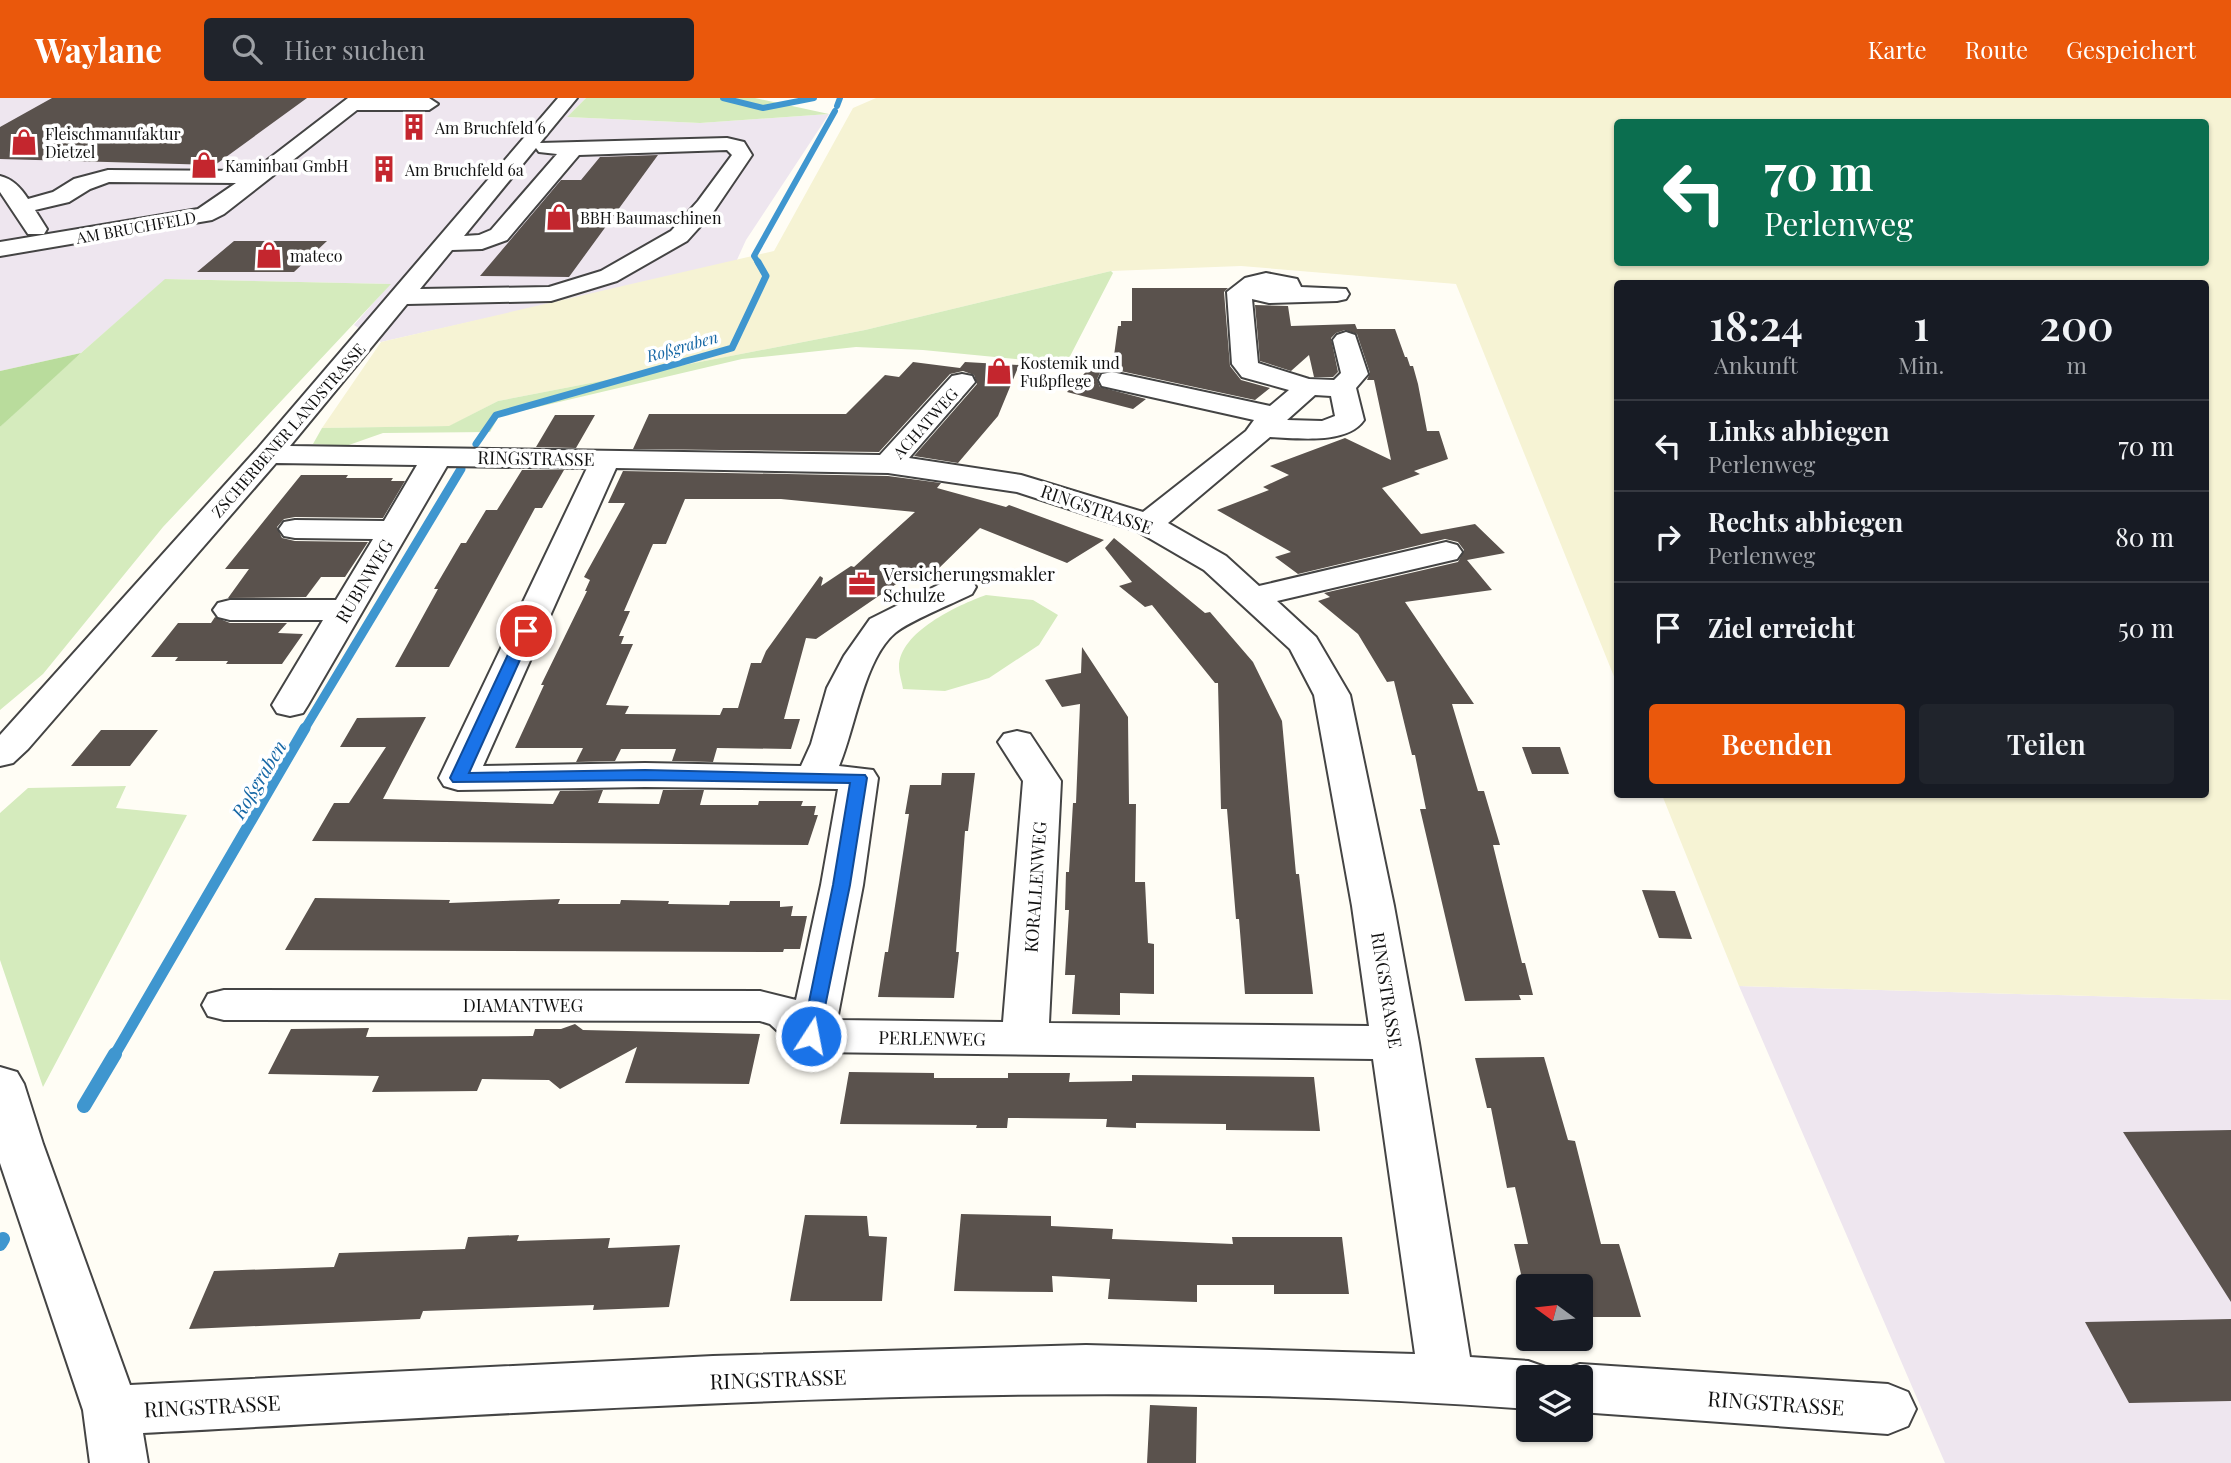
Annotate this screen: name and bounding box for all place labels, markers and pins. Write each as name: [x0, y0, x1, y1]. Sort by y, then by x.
building icon: Am Bruchfeld 6: [399, 112, 429, 142]
place label: Am Bruchfeld 6: [434, 117, 546, 138]
place label: Fleischmanufaktur Dietzel: [45, 123, 181, 162]
shop icon: Fleischmanufaktur Dietzel: [9, 127, 39, 157]
shop icon: Kaminbau GmbH: [189, 150, 219, 180]
building icon: Am Bruchfeld 6a: [369, 154, 399, 184]
place label: Kaminbau GmbH: [225, 155, 348, 176]
place label: Am Bruchfeld 6a: [404, 159, 524, 180]
shop icon: BBH Baumaschinen: [544, 202, 574, 232]
place label: BBH Baumaschinen: [580, 207, 722, 228]
shop icon: mateco: [254, 240, 284, 270]
place label: mateco: [290, 245, 343, 266]
place label: Kostemik und Fußpflege: [1020, 352, 1120, 391]
shop icon: Kostemik und Fußpflege: [984, 356, 1014, 386]
place label: Versicherungsmakler Schulze: [882, 562, 1055, 607]
office icon: Versicherungsmakler Schulze: [847, 569, 877, 599]
pin: [496, 601, 556, 661]

